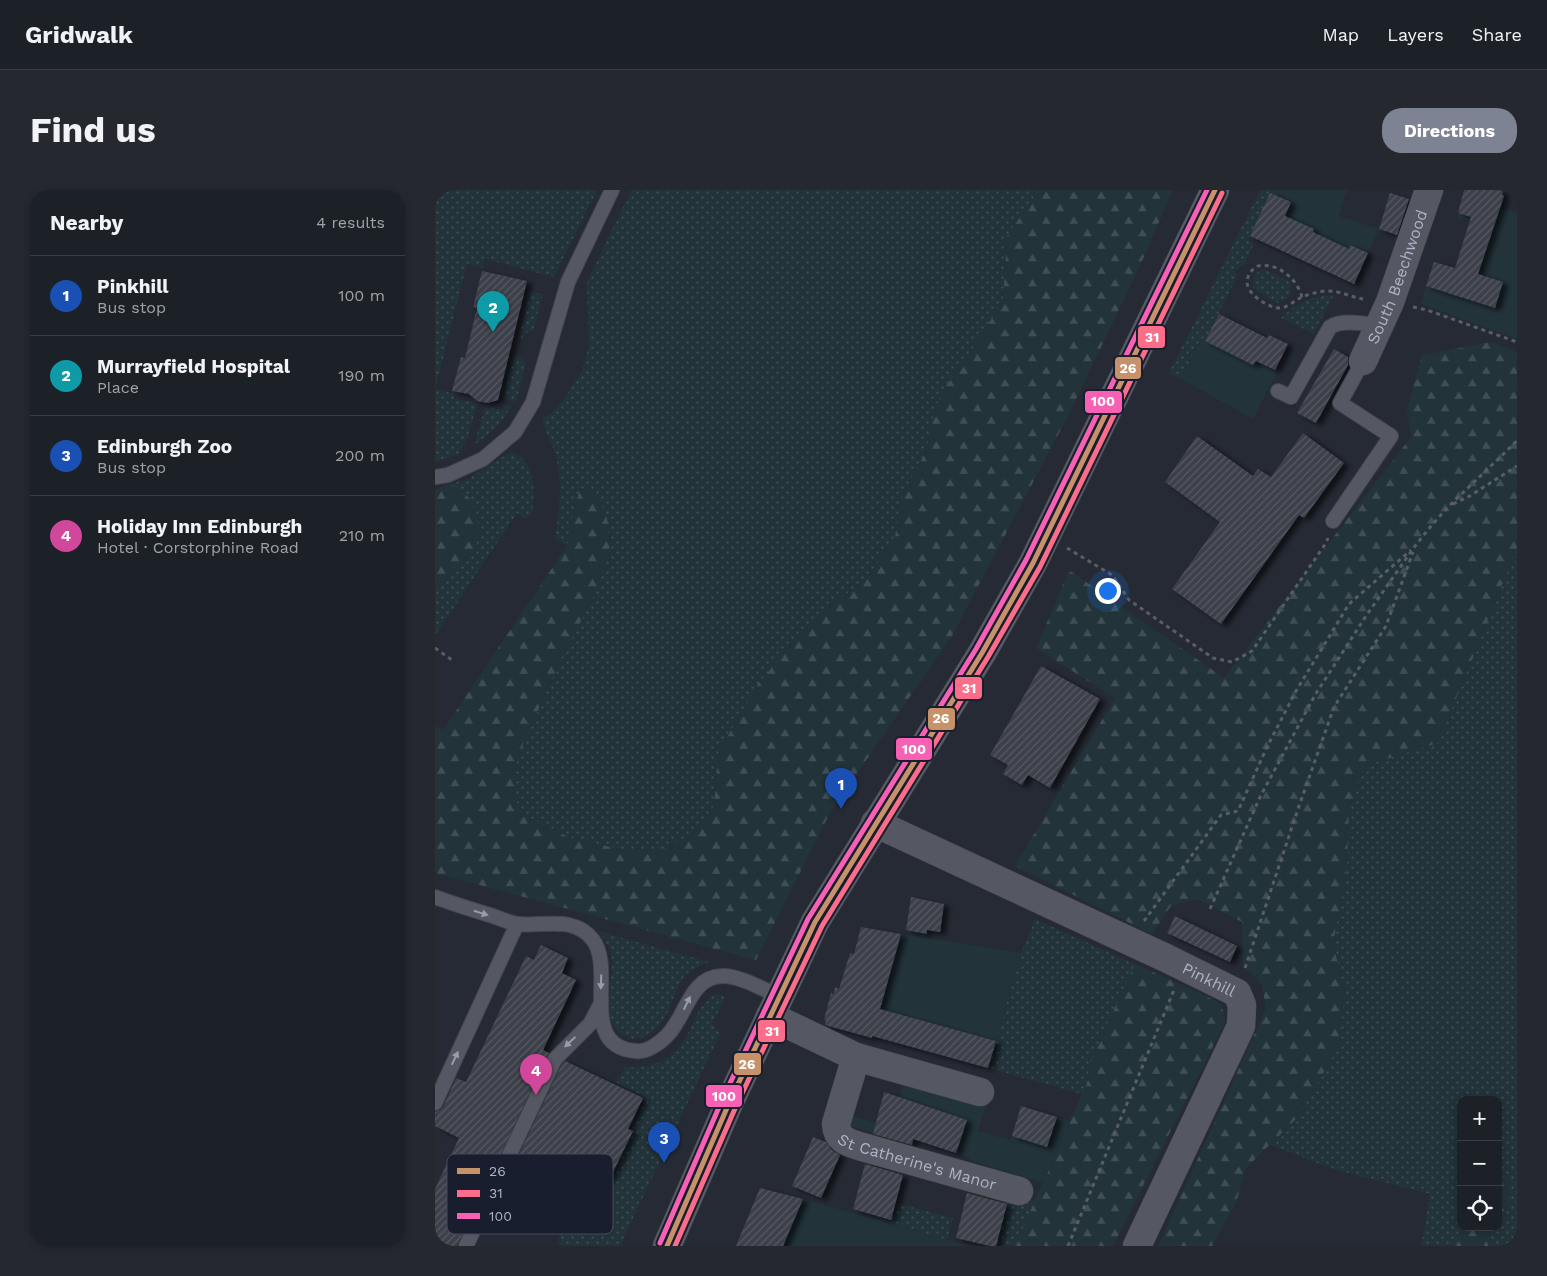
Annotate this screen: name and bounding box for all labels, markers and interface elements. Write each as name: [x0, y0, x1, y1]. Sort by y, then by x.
text: Gridwalk: [25, 21, 133, 49]
text: Map: [1322, 24, 1359, 45]
text: Layers: [1387, 24, 1444, 45]
text: Share: [1472, 24, 1522, 45]
button: Directions: [1382, 108, 1517, 153]
text: Find us: [30, 109, 156, 151]
street label: South Beechwood: [1363, 207, 1431, 347]
text: Nearby: [50, 210, 123, 235]
text: 4 results: [316, 213, 385, 232]
text: Pinkhill: [97, 275, 169, 298]
text: 1: [63, 286, 69, 305]
text: 100 m: [338, 286, 385, 305]
pin: 2: [477, 291, 509, 332]
text: Bus stop: [97, 298, 166, 317]
line badge: 31: [1137, 325, 1166, 349]
text: 31: [1145, 329, 1159, 345]
text: Murrayfield Hospital: [97, 355, 290, 378]
line badge: 26: [1114, 356, 1142, 380]
text: 26: [1120, 360, 1137, 376]
text: 2: [61, 366, 71, 385]
text: 190 m: [338, 366, 385, 385]
text: Place: [97, 378, 139, 397]
line badge: 100: [1084, 390, 1123, 414]
text: 100: [1091, 393, 1115, 409]
text: Edinburgh Zoo: [97, 435, 232, 458]
text: 3: [61, 446, 71, 465]
text: 200 m: [335, 446, 385, 465]
text: Bus stop: [97, 458, 166, 477]
text: Holiday Inn Edinburgh: [97, 515, 302, 538]
text: 4: [61, 526, 71, 545]
text: 210 m: [339, 526, 385, 545]
text: Hotel · Corstorphine Road: [97, 538, 299, 557]
your location: [1095, 578, 1121, 604]
line badge: 31: [954, 676, 983, 700]
text: 31: [962, 680, 976, 696]
line badge: 26: [927, 707, 956, 731]
text: 26: [933, 710, 950, 726]
line badge: 100: [895, 737, 933, 761]
text: 100: [902, 741, 926, 757]
pin: 1: [825, 768, 857, 809]
one-way arrow: [474, 909, 489, 917]
street label: Pinkhill: [1179, 958, 1239, 1000]
one-way arrow: [596, 975, 604, 991]
one-way arrow: [683, 996, 691, 1010]
line badge: 31: [757, 1019, 786, 1043]
text: 31: [765, 1023, 779, 1039]
one-way arrow: [564, 1036, 576, 1048]
one-way arrow: [452, 1051, 460, 1065]
line badge: 26: [733, 1052, 762, 1076]
pin: 4: [520, 1054, 552, 1095]
text: 26: [739, 1056, 756, 1072]
line badge: 100: [705, 1084, 743, 1108]
text: 100: [712, 1088, 736, 1104]
map controls: [1457, 1096, 1502, 1231]
button: +: [1457, 1096, 1502, 1141]
pin: 3: [648, 1122, 680, 1163]
street label: St Catherine's Manor: [834, 1129, 999, 1194]
button: −: [1457, 1141, 1502, 1186]
legend: [447, 1154, 613, 1234]
text: 26: [489, 1163, 506, 1179]
text: 31: [489, 1185, 503, 1201]
button: locate: [1457, 1186, 1502, 1231]
text: 100: [489, 1208, 512, 1224]

